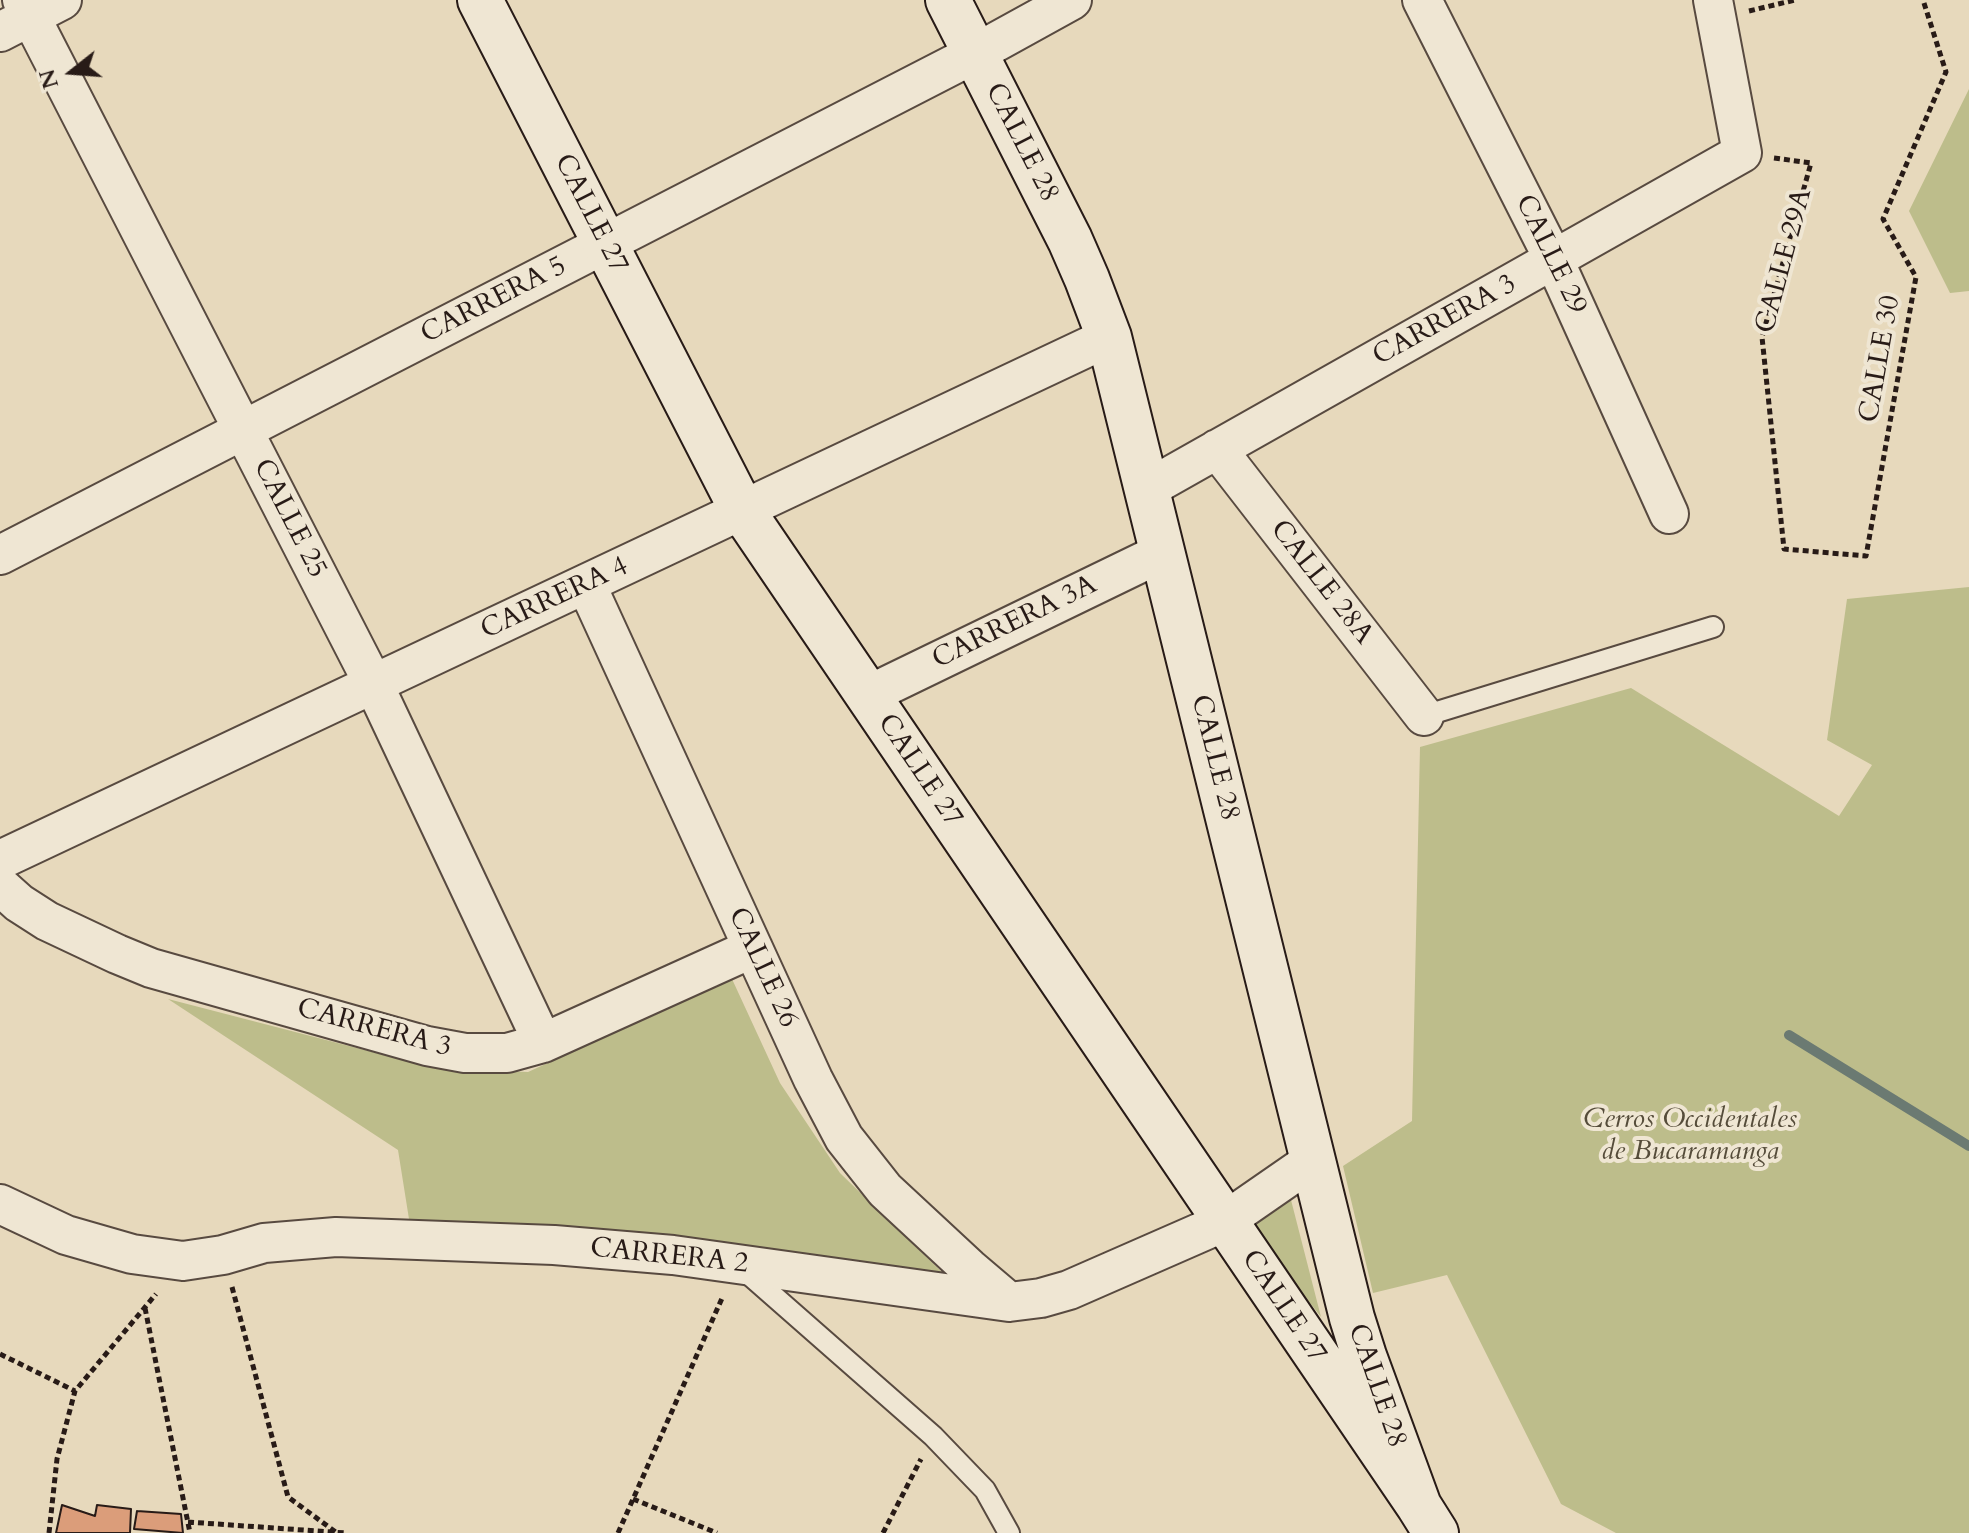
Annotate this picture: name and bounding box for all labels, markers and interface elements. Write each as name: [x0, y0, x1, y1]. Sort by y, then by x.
north arrow: [32, 32, 112, 112]
text: N: [32, 66, 66, 93]
street label: CALLE 28: [977, 78, 1065, 208]
street label: CALLE 27: [546, 149, 634, 279]
street label: CALLE 29A: [1750, 185, 1820, 337]
street label: CALLE 29: [1507, 190, 1593, 320]
street label: CARRERA 5: [416, 250, 572, 352]
street label: CARRERA 3: [1368, 268, 1522, 374]
street label: CALLE 30: [1853, 293, 1909, 425]
street label: CALLE 25: [245, 454, 333, 584]
street label: CALLE 28A: [1262, 514, 1380, 652]
street label: CARRERA 4: [476, 550, 634, 648]
street label: CARRERA 3A: [927, 569, 1103, 677]
street label: CALLE 28: [1182, 692, 1246, 824]
street label: CALLE 27: [869, 708, 969, 834]
street label: CALLE 26: [720, 903, 804, 1033]
street label: CARRERA 3: [293, 992, 455, 1066]
park label: Cerros Occidentales de Bucaramanga: [1583, 1104, 1797, 1170]
street label: CARRERA 2: [588, 1232, 750, 1282]
street label: CALLE 27: [1233, 1244, 1333, 1370]
street label: CALLE 28: [1339, 1320, 1413, 1452]

